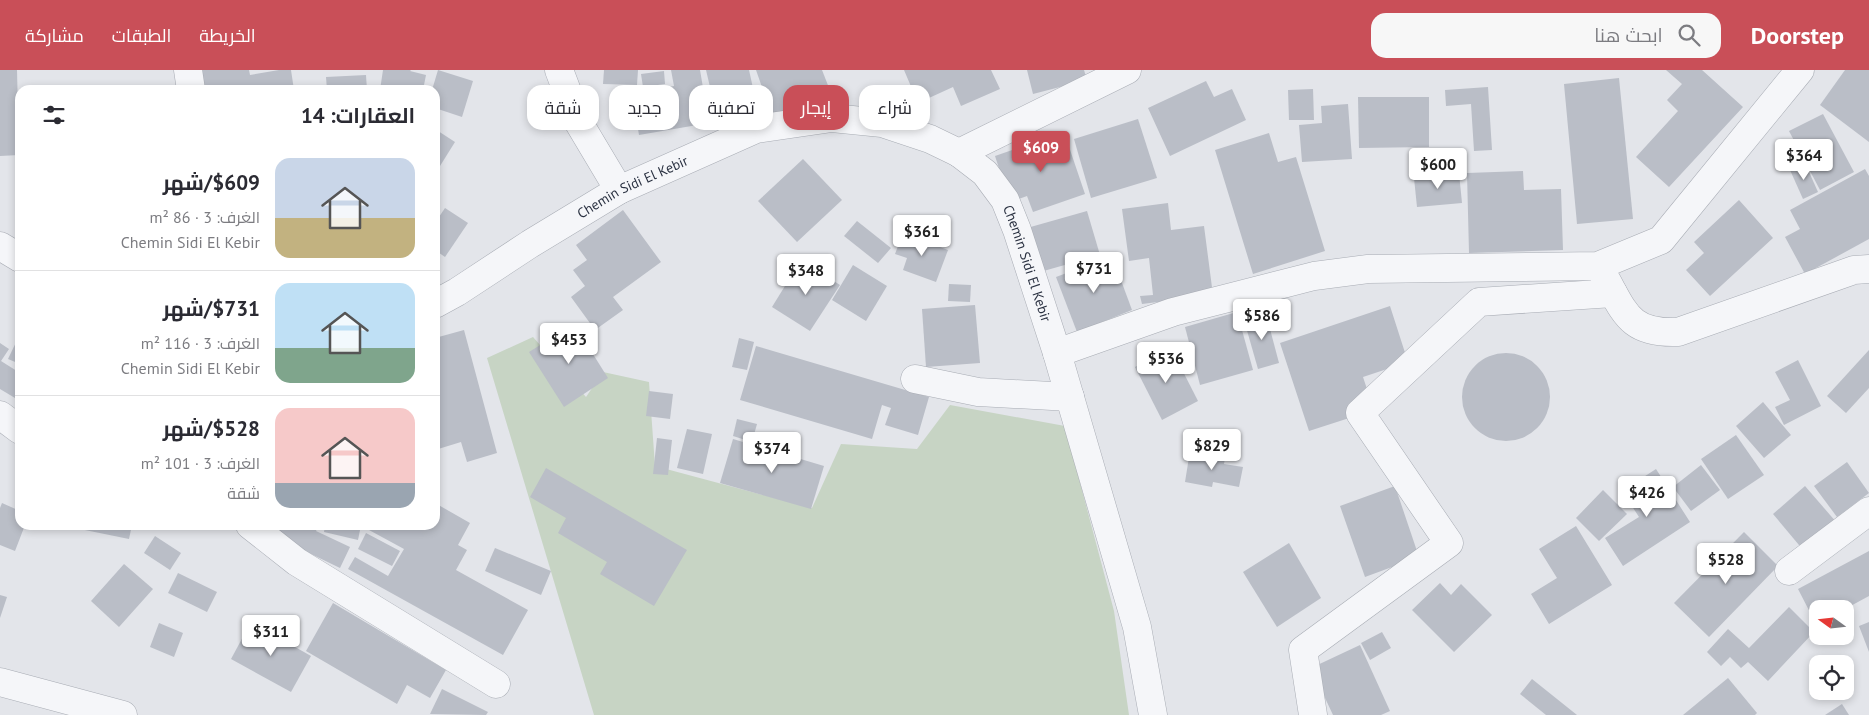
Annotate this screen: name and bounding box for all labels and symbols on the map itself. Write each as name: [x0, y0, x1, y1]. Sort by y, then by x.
pin: $609: [1011, 131, 1071, 173]
pin: $364: [1774, 138, 1834, 181]
pin: $600: [1408, 148, 1468, 190]
street label: Chemin Sidi El Kebir: [574, 151, 691, 222]
street label: Chemin Sidi El Kebir: [999, 202, 1055, 324]
pin: $361: [892, 214, 952, 257]
pin: $731: [1064, 252, 1124, 294]
pin: $348: [776, 254, 836, 296]
pin: $586: [1232, 298, 1292, 341]
pin: $453: [539, 322, 599, 365]
pin: $536: [1136, 342, 1196, 384]
pin: $829: [1182, 428, 1242, 471]
pin: $374: [742, 432, 802, 474]
pin: $426: [1617, 476, 1677, 518]
pin: $528: [1696, 542, 1756, 585]
north arrow: [1809, 600, 1854, 645]
pin: $311: [241, 614, 301, 657]

